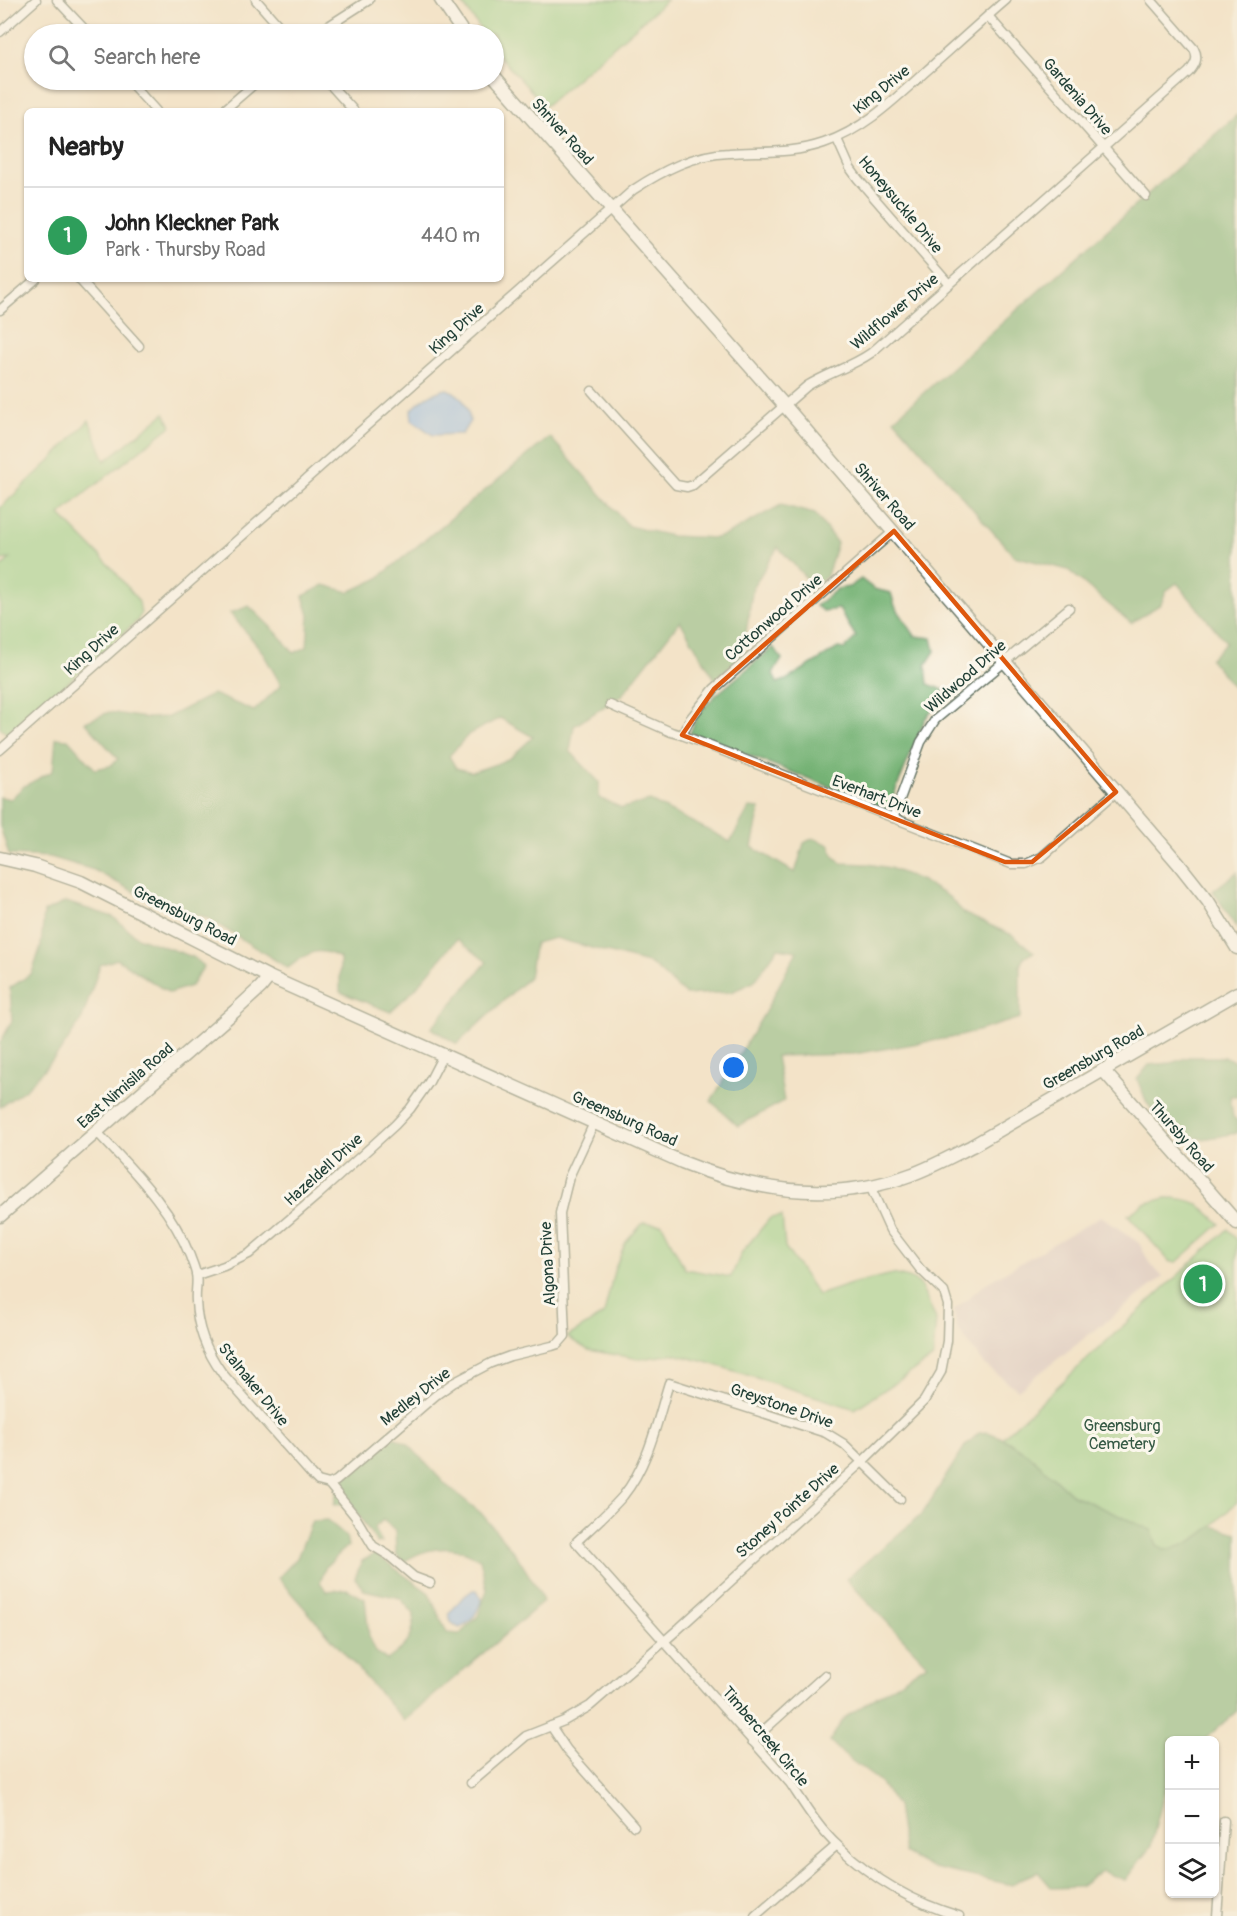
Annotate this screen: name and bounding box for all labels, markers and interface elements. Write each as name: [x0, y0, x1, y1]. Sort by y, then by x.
search box: [24, 24, 504, 90]
icon: search: [45, 41, 78, 74]
text: Search here: [93, 43, 200, 71]
street label: Gardenia Drive: [1038, 54, 1116, 140]
street label: King Drive: [849, 61, 914, 119]
street label: Shriver Road: [527, 94, 598, 169]
text: Nearby: [48, 131, 124, 163]
street label: Honeysuckle Drive: [854, 152, 947, 258]
text: John Kleckner Park: [105, 209, 279, 237]
text: 1: [64, 223, 71, 248]
text: 440 m: [421, 223, 480, 248]
text: Park · Thursby Road: [105, 237, 266, 262]
street label: Wildflower Drive: [846, 269, 943, 354]
street label: King Drive: [425, 299, 488, 359]
street label: Shriver Road: [849, 459, 919, 535]
street label: Cottonwood Drive: [721, 570, 826, 665]
street label: King Drive: [60, 620, 123, 680]
street label: Wildwood Drive: [921, 636, 1011, 718]
street label: Everhart Drive: [829, 771, 924, 823]
street label: Greensburg Road: [129, 881, 240, 951]
street label: Greensburg Road: [1039, 1021, 1148, 1095]
street label: East Nimisila Road: [73, 1039, 178, 1133]
your location: [719, 1053, 748, 1082]
street label: Greensburg Road: [569, 1087, 681, 1151]
street label: Thursby Road: [1145, 1097, 1218, 1177]
street label: Hazeldell Drive: [280, 1129, 367, 1210]
street label: Algona Drive: [536, 1221, 560, 1307]
pin: 1: [1184, 1262, 1222, 1306]
street label: Stalnaker Drive: [214, 1339, 293, 1430]
street label: Medley Drive: [377, 1363, 455, 1430]
street label: Greystone Drive: [728, 1379, 836, 1433]
park label: Greensburg Cemetery: [1083, 1416, 1161, 1454]
street label: Stoney Pointe Drive: [732, 1459, 844, 1562]
street label: Timbercreek Circle: [717, 1682, 813, 1791]
map controls: [1165, 1736, 1219, 1898]
button: +: [1165, 1736, 1219, 1790]
button: −: [1165, 1790, 1219, 1844]
button: layers: [1165, 1844, 1219, 1898]

